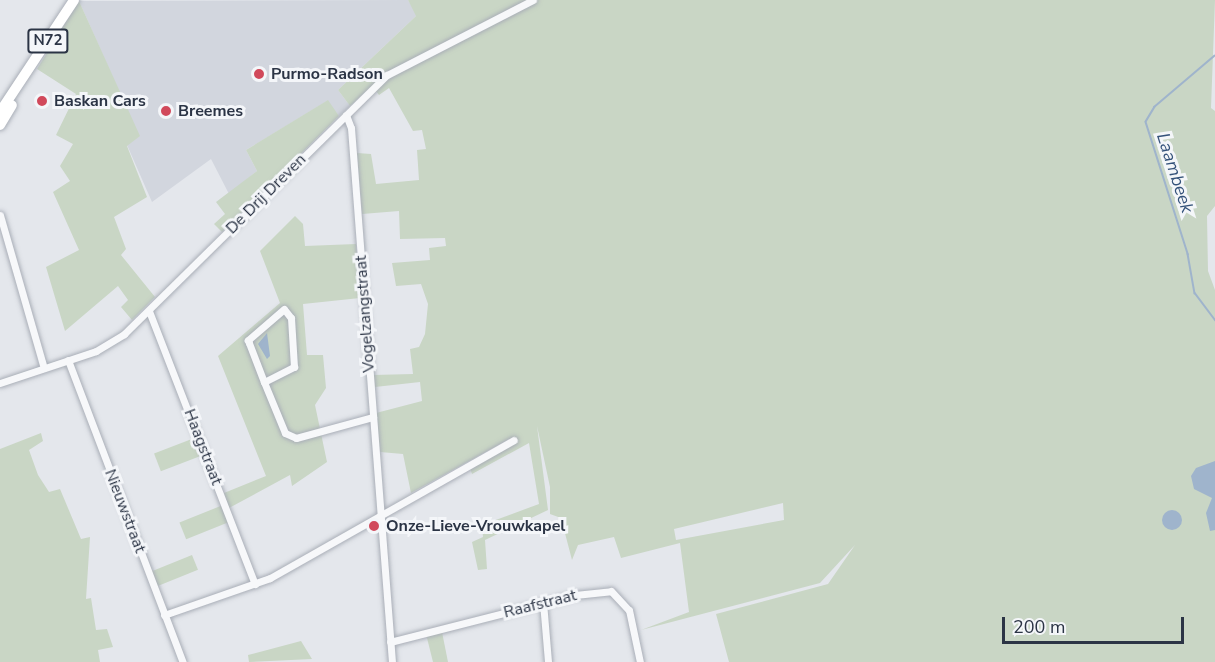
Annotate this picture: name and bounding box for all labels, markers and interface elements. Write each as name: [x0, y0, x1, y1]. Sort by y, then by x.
road number: N72: [27, 29, 69, 53]
place label: Purmo-Radson: [271, 64, 383, 84]
marker: Purmo-Radson: [252, 67, 266, 81]
place label: Baskan Cars: [54, 91, 146, 111]
marker: Baskan Cars: [35, 94, 49, 108]
place label: Breemes: [178, 101, 243, 121]
marker: Breemes: [159, 104, 173, 118]
water label: Laambeek: [1152, 130, 1198, 216]
street label: De Drij Dreven: [222, 150, 310, 238]
street label: Vogelzangstraat: [351, 255, 379, 373]
street label: Haagstraat: [180, 406, 226, 488]
street label: Nieuwstraat: [100, 467, 150, 555]
place label: Onze-Lieve-Vrouwkapel: [386, 516, 565, 536]
marker: Onze-Lieve-Vrouwkapel: [367, 519, 381, 533]
street label: Raafstraat: [502, 586, 578, 622]
scale bar: [1005, 605, 1186, 643]
text: 200 m: [1013, 615, 1065, 639]

